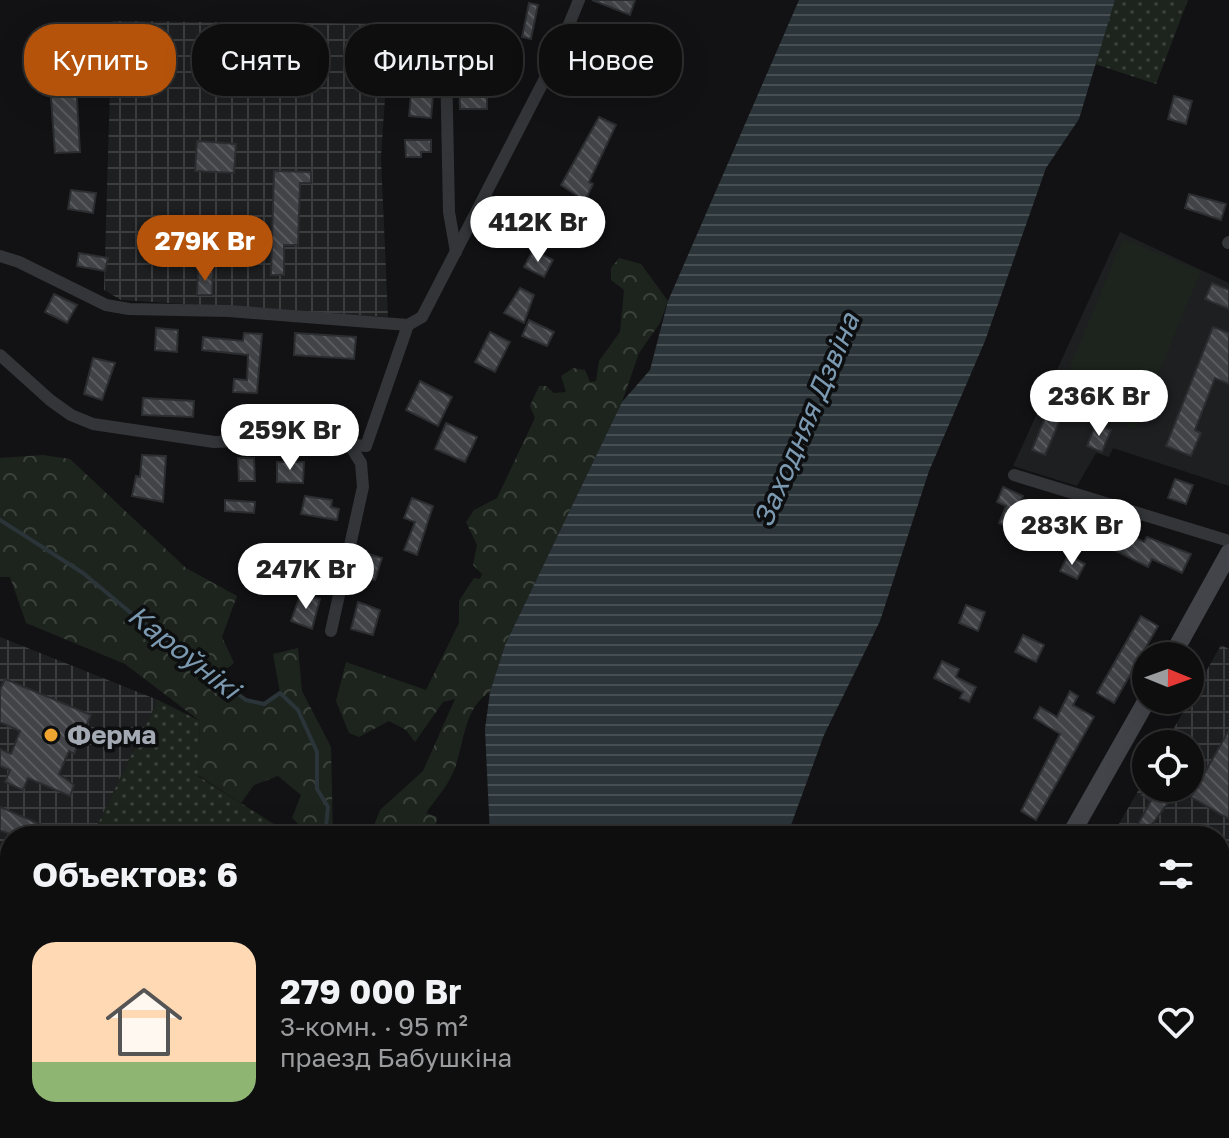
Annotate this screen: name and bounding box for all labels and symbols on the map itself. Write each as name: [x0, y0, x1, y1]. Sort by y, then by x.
pin: 412K Br: [464, 196, 612, 264]
pin: 279K Br: [131, 215, 279, 283]
water label: Заходняя Дзвіна: [746, 307, 866, 532]
pin: 236K Br: [1025, 370, 1173, 438]
pin: 259K Br: [216, 404, 364, 472]
pin: 283K Br: [998, 499, 1146, 567]
pin: 247K Br: [232, 543, 380, 611]
water label: Кароўнікі: [122, 598, 249, 708]
north arrow: [1132, 642, 1204, 714]
place label: Ферма: [67, 719, 156, 750]
marker: Ферма: [42, 726, 60, 744]

